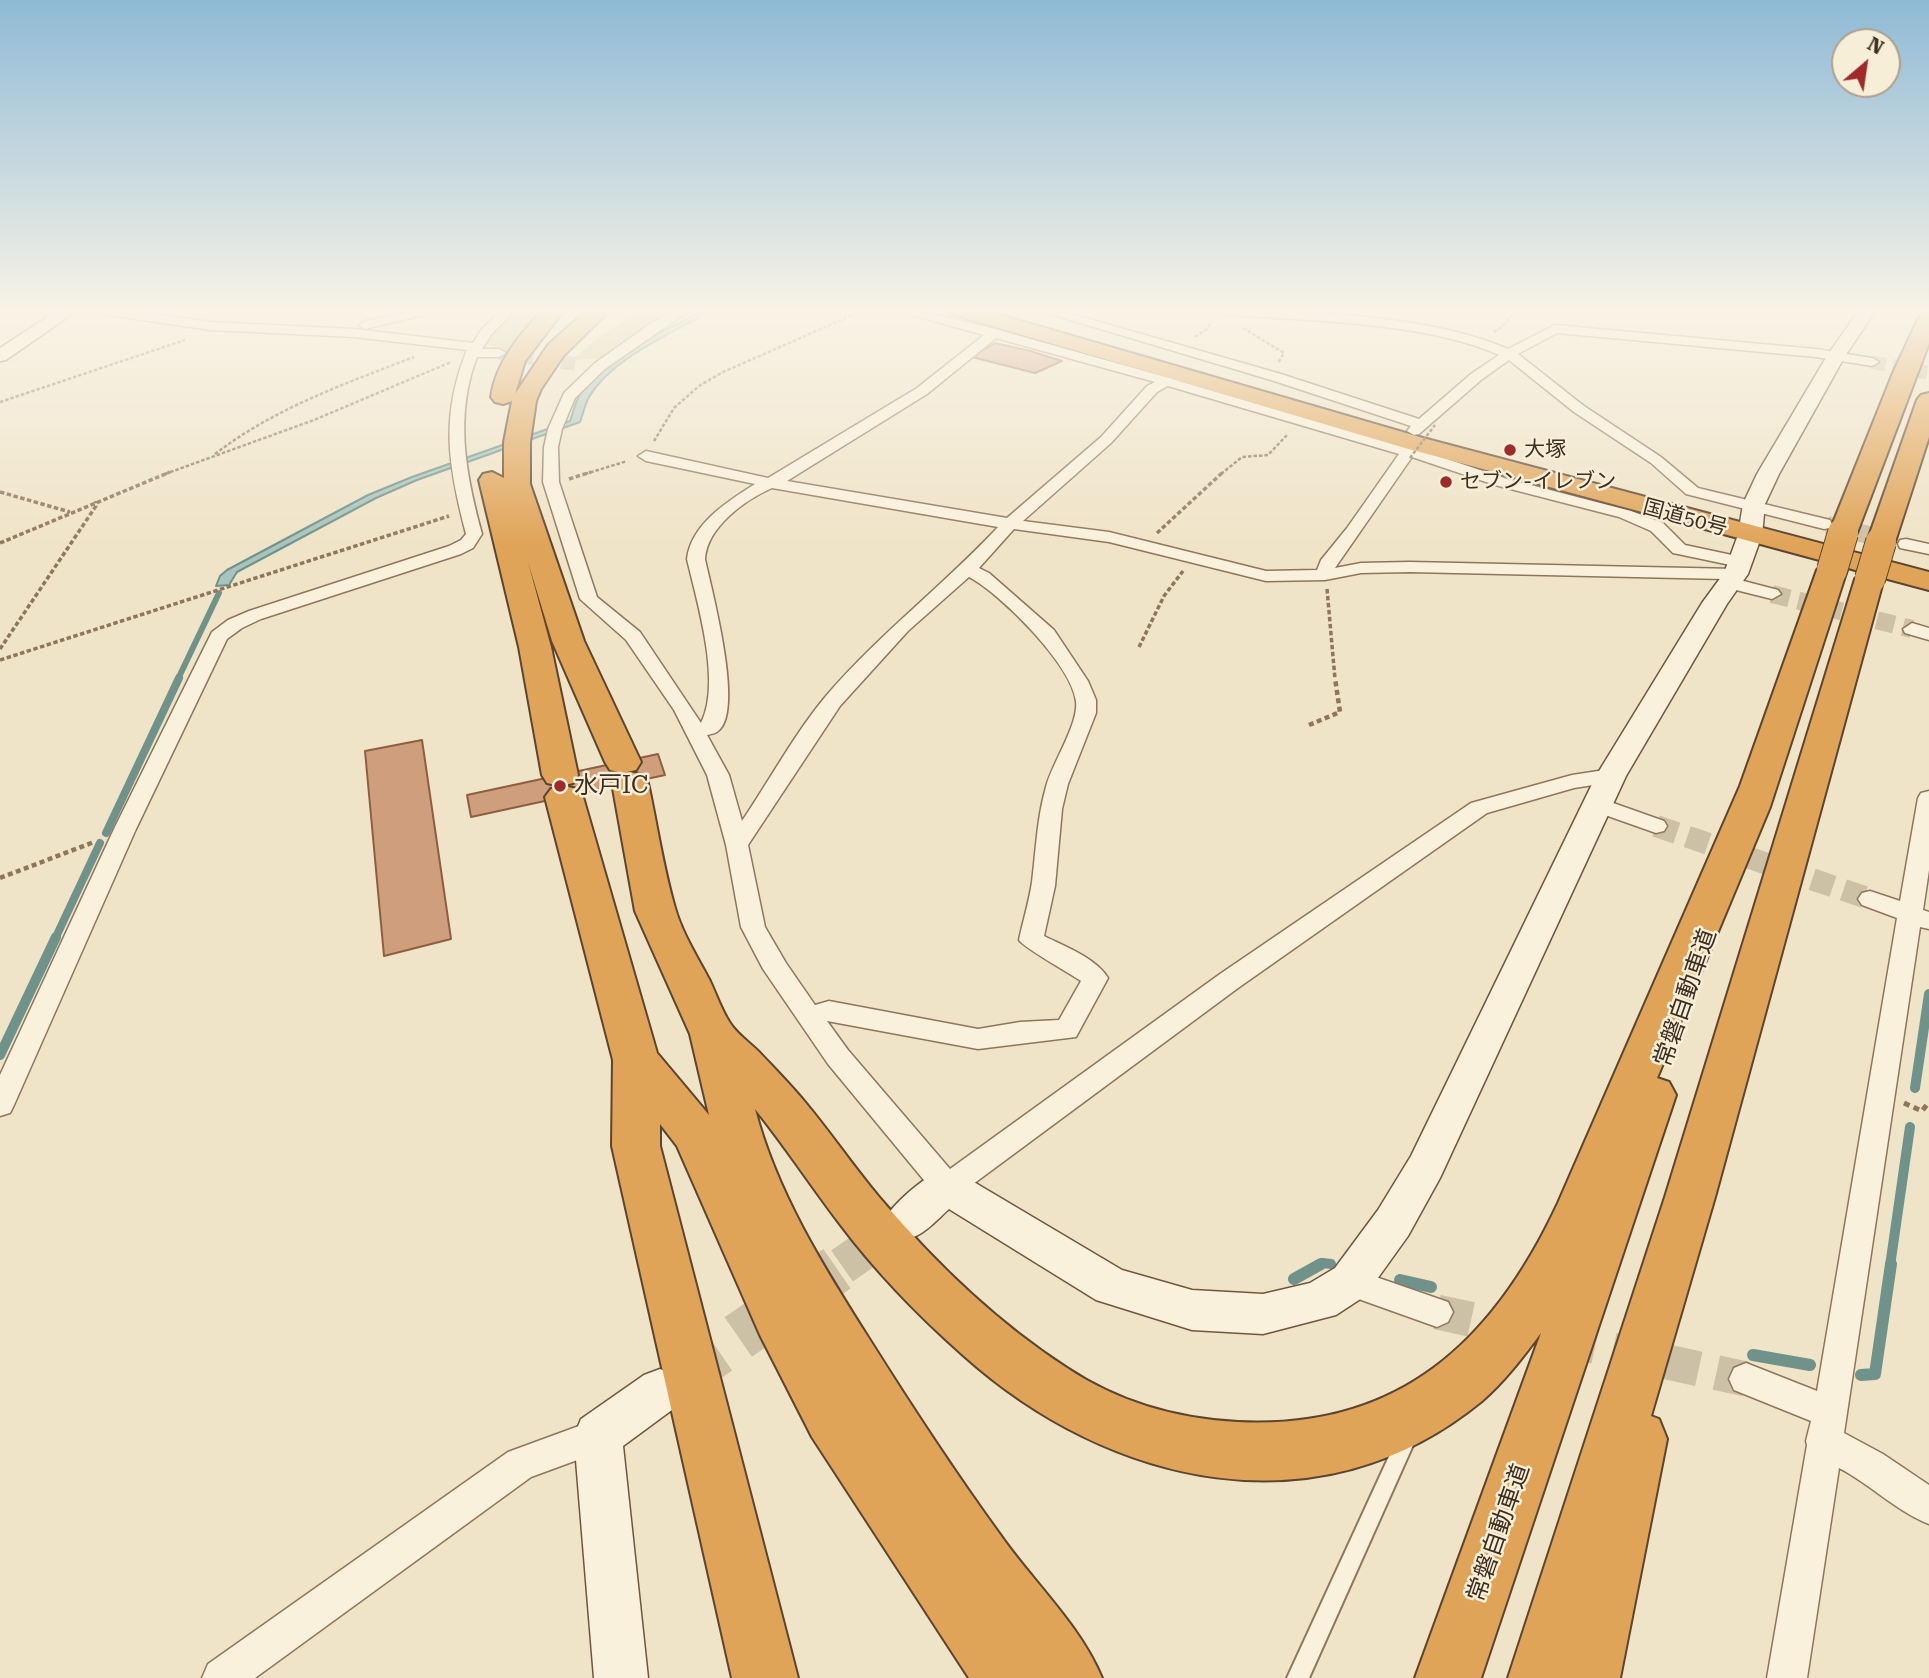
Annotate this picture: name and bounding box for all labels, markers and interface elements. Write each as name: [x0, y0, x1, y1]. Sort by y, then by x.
north arrow: [1831, 28, 1901, 98]
text: N: [1863, 32, 1887, 60]
place label: 大塚: [1524, 437, 1566, 463]
marker: 大塚: [1502, 442, 1518, 458]
place label: セブン-イレブン: [1460, 469, 1616, 495]
marker: セブン-イレブン: [1438, 474, 1454, 490]
street label: 国道50号: [1640, 495, 1730, 541]
place label: 水戸IC: [574, 772, 648, 800]
marker: 水戸IC: [552, 778, 568, 794]
street label: 常磐自動車道: [1649, 925, 1723, 1071]
street label: 常磐自動車道: [1462, 1460, 1536, 1606]

